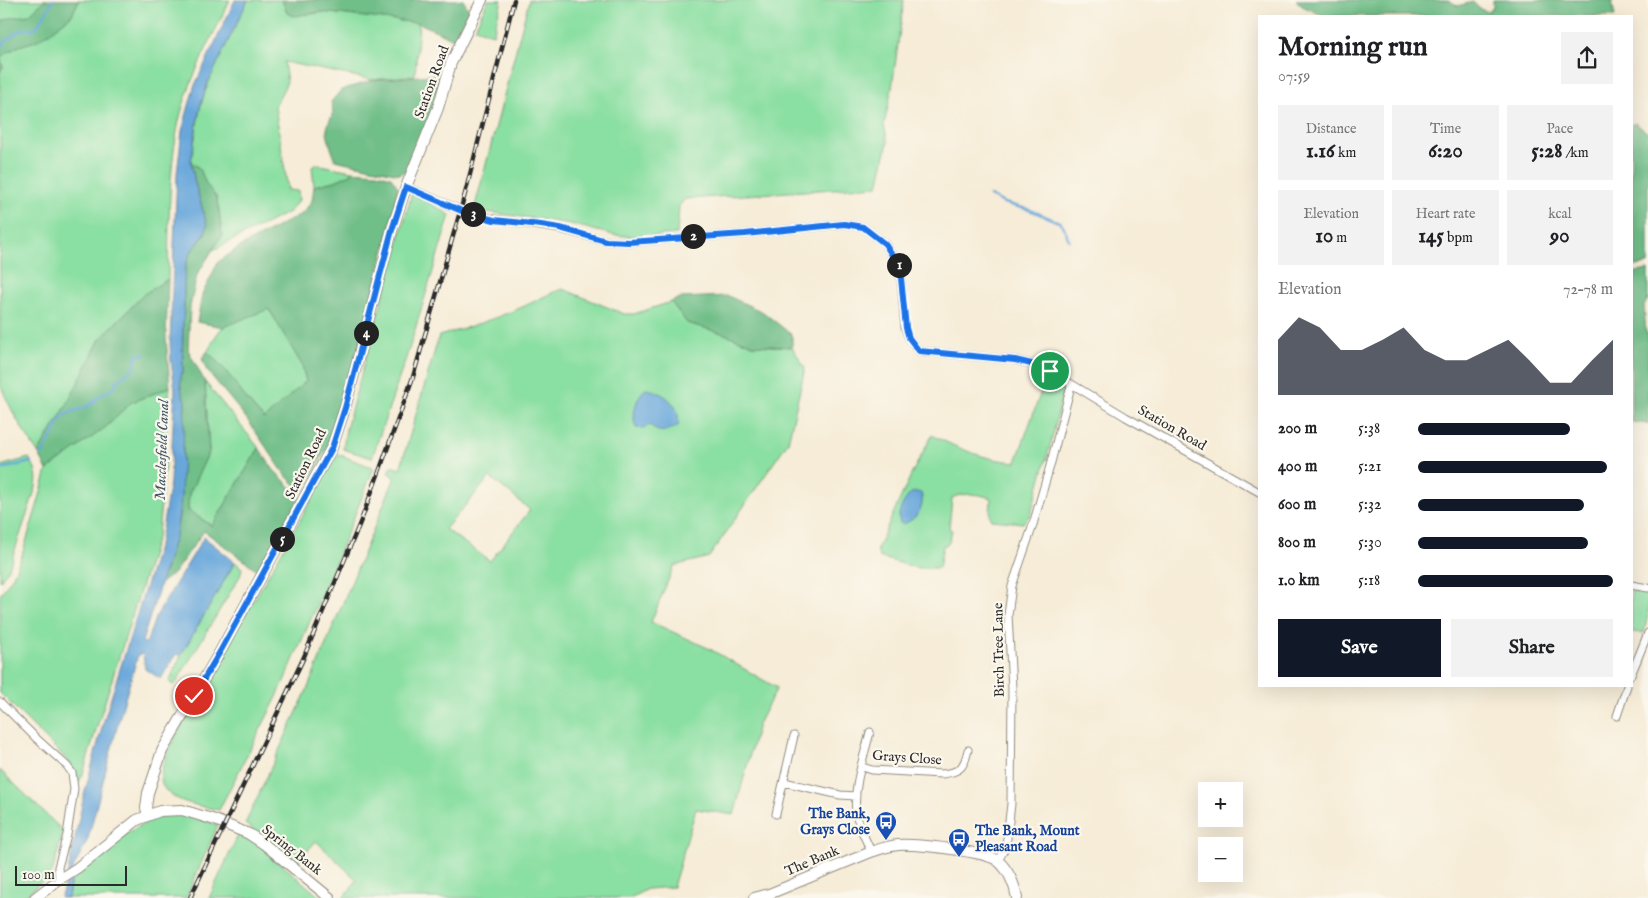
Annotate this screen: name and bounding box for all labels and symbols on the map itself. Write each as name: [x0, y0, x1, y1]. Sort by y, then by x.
street label: Station Road: [411, 43, 454, 121]
pin: 3: [460, 202, 486, 226]
pin: 2: [680, 224, 706, 248]
pin: 1: [886, 252, 912, 278]
pin: 4: [354, 320, 378, 346]
pin: [1029, 350, 1071, 392]
water label: Macclesfield Canal: [151, 398, 173, 501]
street label: Station Road: [1135, 401, 1210, 455]
street label: Station Road: [281, 425, 331, 502]
pin: 5: [270, 526, 294, 552]
street label: Birch Tree Lane: [989, 602, 1009, 698]
pin: [173, 675, 215, 717]
street label: Grays Close: [872, 747, 943, 769]
place label: The Bank, Grays Close: [800, 805, 871, 839]
bus stop icon: The Bank, Grays Close: [874, 810, 898, 841]
street label: Spring Bank: [258, 821, 326, 880]
place label: The Bank, Mount Pleasant Road: [974, 822, 1080, 856]
bus stop icon: The Bank, Mount Pleasant Road: [947, 827, 971, 858]
street label: The Bank: [782, 841, 842, 881]
scale bar: [15, 863, 128, 886]

